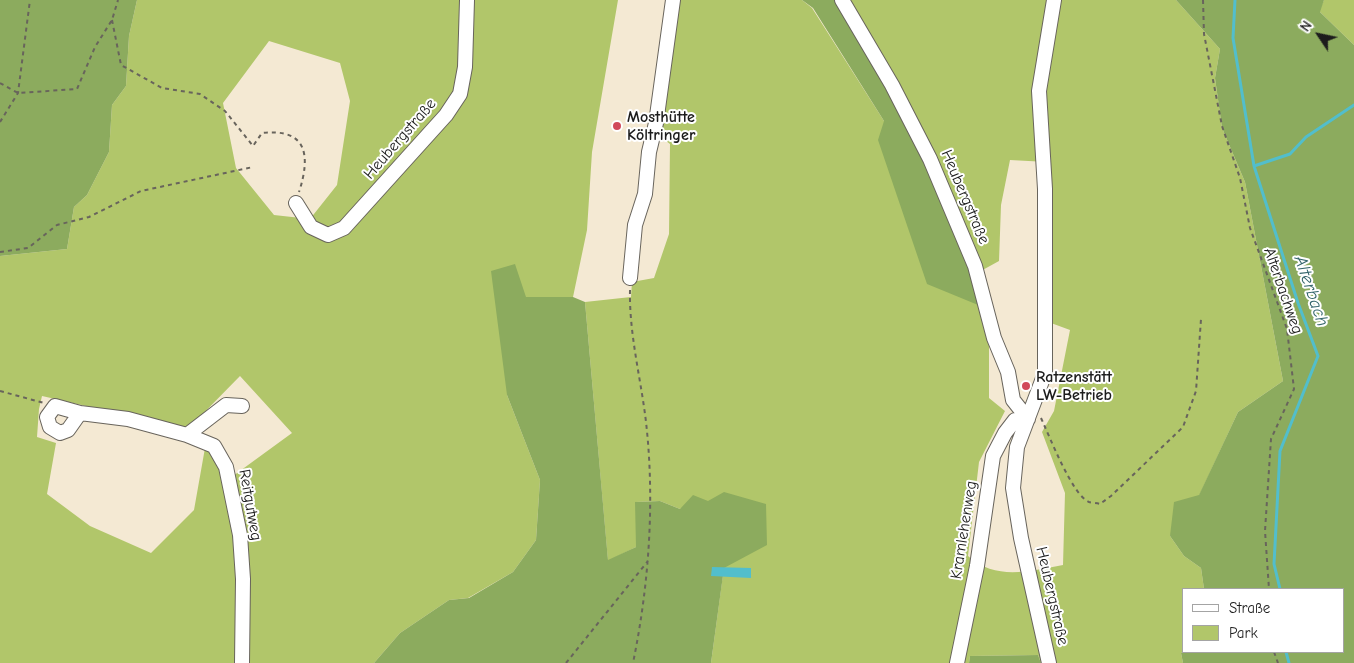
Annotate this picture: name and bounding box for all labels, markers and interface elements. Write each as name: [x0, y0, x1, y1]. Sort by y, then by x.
north arrow: [1294, 10, 1344, 60]
text: N: [1297, 18, 1316, 35]
street label: Heubergstraße: [360, 95, 440, 183]
place label: Mosthütte Költringer: [627, 107, 695, 145]
marker: Mosthütte Költringer: [611, 120, 623, 132]
street label: Heubergstraße: [936, 147, 994, 247]
street label: Alterbachweg: [1259, 245, 1307, 337]
water label: Alterbach: [1289, 253, 1333, 329]
place label: Ratzenstätt LW-Betrieb: [1036, 367, 1112, 405]
marker: Ratzenstätt LW-Betrieb: [1020, 380, 1032, 392]
street label: Reitgutweg: [234, 468, 266, 542]
street label: Kramlehenweg: [947, 479, 981, 581]
street label: Heubergstraße: [1031, 545, 1073, 647]
legend: [1182, 588, 1344, 653]
text: Straße: [1229, 599, 1270, 617]
text: Park: [1229, 624, 1258, 642]

